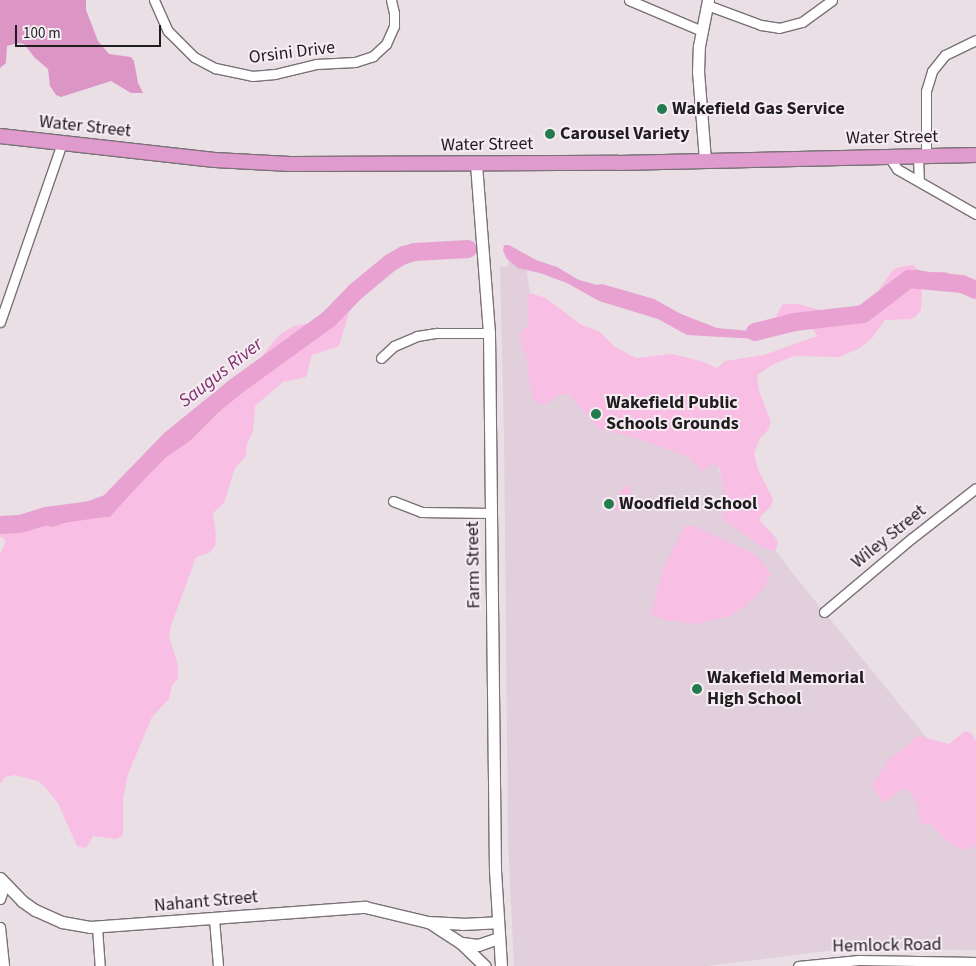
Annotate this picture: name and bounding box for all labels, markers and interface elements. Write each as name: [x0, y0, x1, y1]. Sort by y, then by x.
scale bar: [18, 15, 164, 47]
text: 100 m: [23, 23, 61, 44]
street label: Orsini Drive: [248, 37, 336, 69]
place label: Wakefield Gas Service: [672, 98, 845, 120]
marker: Wakefield Gas Service: [656, 103, 668, 115]
street label: Water Street: [38, 111, 132, 143]
place label: Carousel Variety: [560, 123, 690, 145]
street label: Water Street: [846, 126, 938, 150]
marker: Carousel Variety: [544, 128, 556, 140]
street label: Water Street: [441, 133, 533, 157]
water label: Saugus River: [174, 333, 268, 413]
place label: Wakefield Public Schools Grounds: [606, 393, 739, 436]
marker: Wakefield Public Schools Grounds: [590, 408, 602, 420]
place label: Woodfield School: [619, 493, 757, 515]
marker: Woodfield School: [603, 498, 615, 510]
street label: Wiley Street: [848, 501, 930, 573]
street label: Farm Street: [462, 521, 486, 609]
place label: Wakefield Memorial High School: [707, 668, 864, 711]
marker: Wakefield Memorial High School: [691, 683, 703, 695]
street label: Nahant Street: [153, 887, 259, 917]
street label: Hemlock Road: [832, 934, 942, 958]

